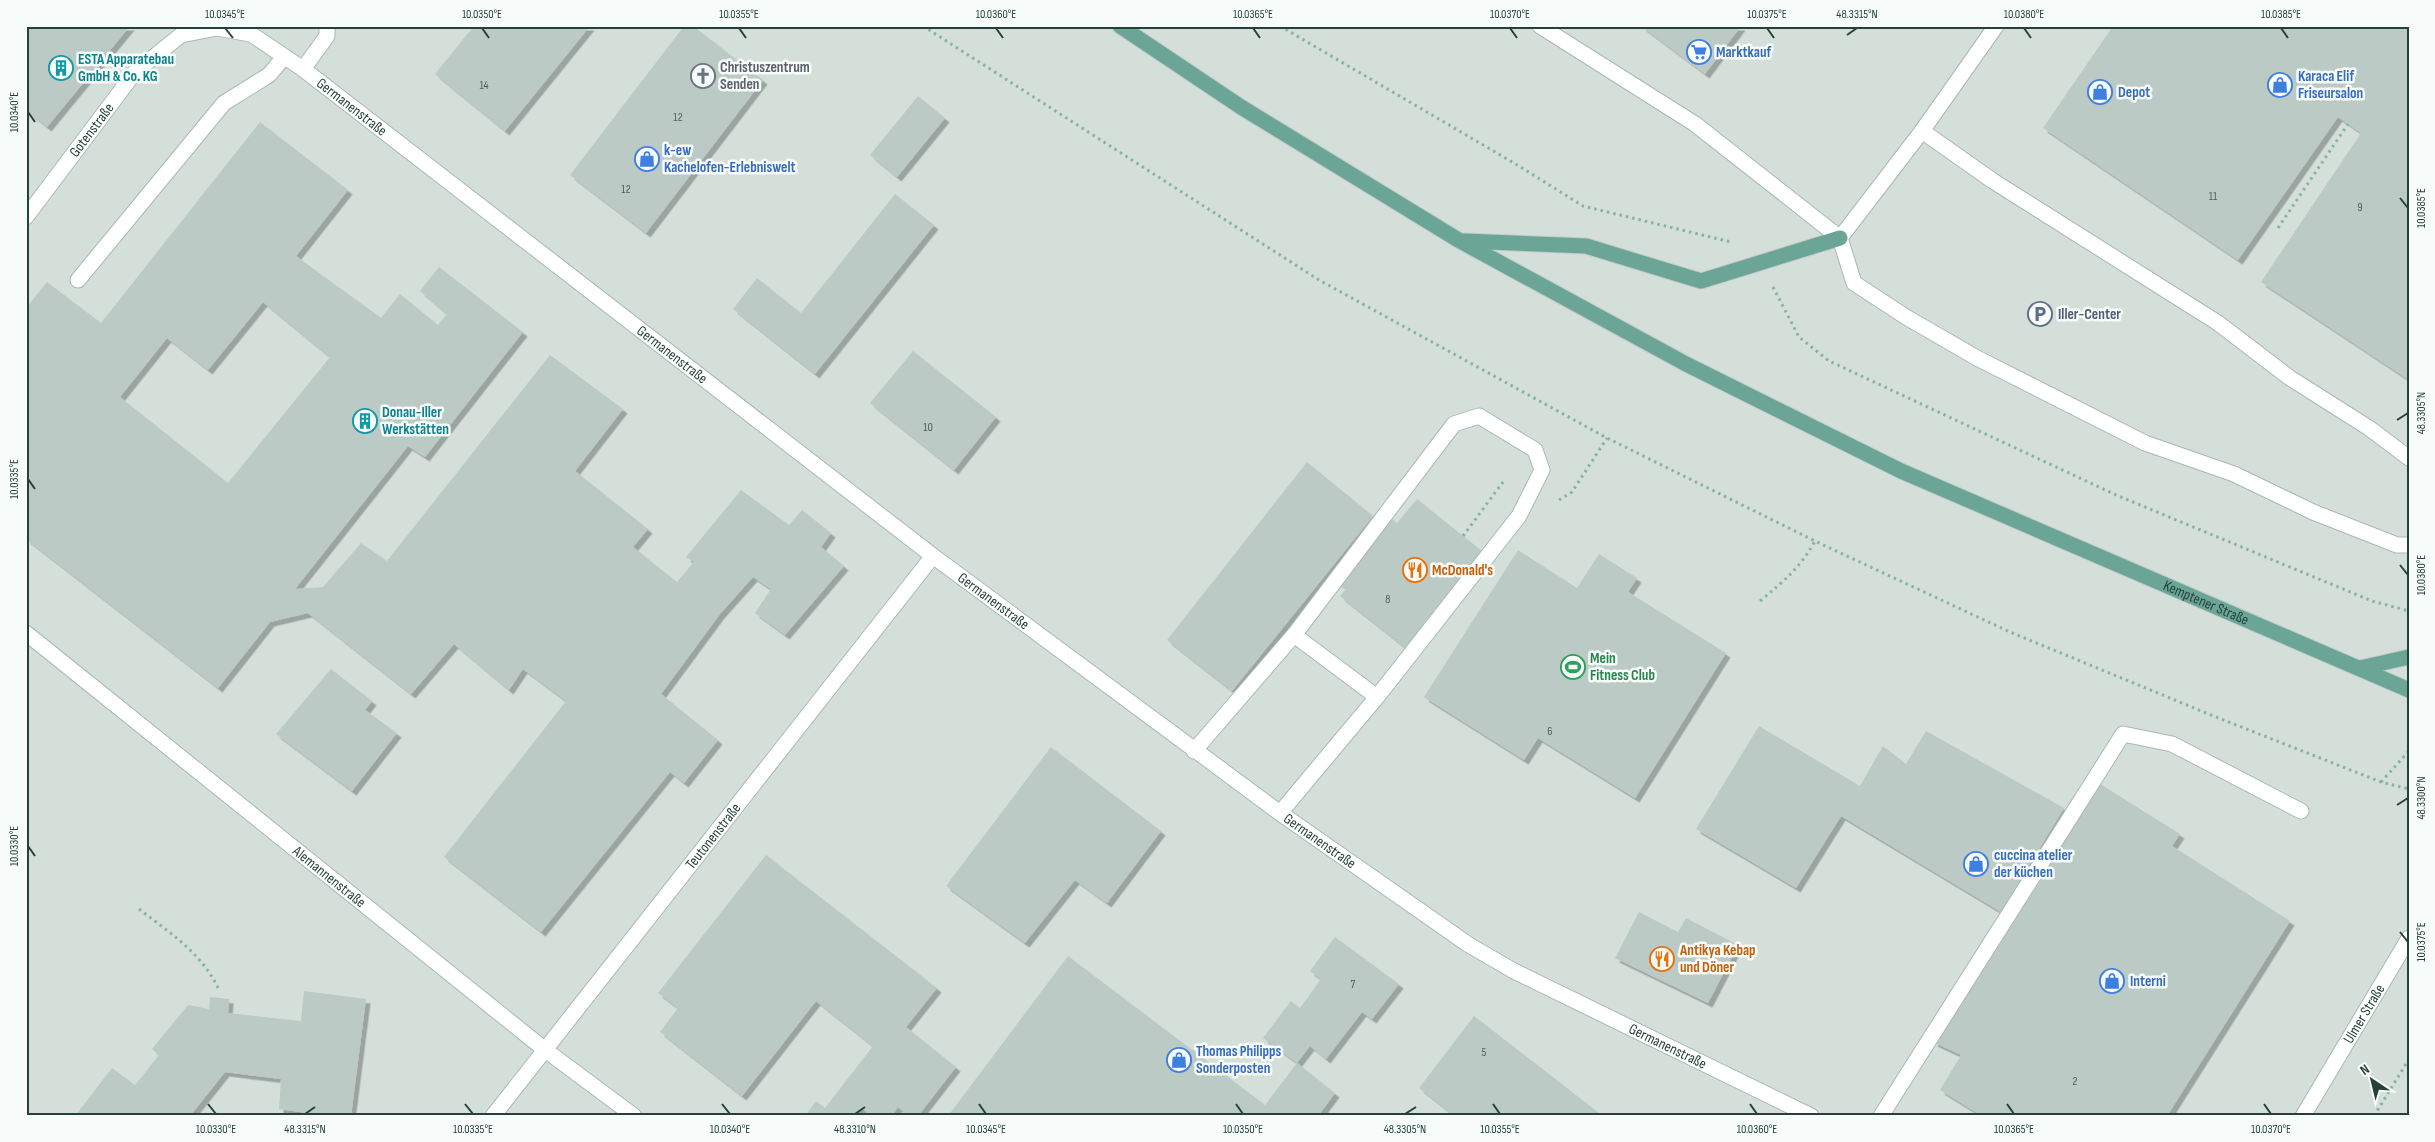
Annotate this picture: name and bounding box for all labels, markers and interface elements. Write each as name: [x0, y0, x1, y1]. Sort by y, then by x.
text: 10.0345°E: [205, 7, 245, 22]
text: 10.0350°E: [462, 7, 502, 22]
text: 10.0355°E: [719, 7, 759, 22]
text: 10.0360°E: [976, 7, 1016, 22]
text: 10.0365°E: [1233, 7, 1273, 22]
text: 10.0370°E: [1490, 7, 1530, 22]
text: 10.0375°E: [1747, 7, 1787, 22]
text: 48.3315°N: [1836, 7, 1878, 22]
text: 10.0380°E: [2004, 7, 2044, 22]
text: 10.0385°E: [2261, 7, 2301, 22]
supermarket icon: Marktkauf: [1686, 39, 1712, 65]
place label: Marktkauf: [1716, 43, 1772, 62]
place label: ESTA Apparatebau GmbH & Co. KG: [78, 50, 174, 86]
building icon: ESTA Apparatebau GmbH & Co. KG: [48, 55, 74, 81]
place label: Christuszentrum Senden: [720, 58, 810, 94]
church icon: Christuszentrum Senden: [690, 63, 716, 89]
place label: Karaca Elif Friseursalon: [2298, 67, 2363, 103]
shop icon: Karaca Elif Friseursalon: [2267, 72, 2293, 98]
street label: Germanenstraße: [312, 74, 391, 140]
house number: 14: [479, 78, 489, 93]
shop icon: Depot: [2087, 79, 2113, 105]
place label: Depot: [2118, 83, 2150, 102]
text: 10.0340°E: [7, 92, 22, 132]
street label: Gotenstraße: [65, 99, 118, 161]
house number: 12: [673, 110, 683, 125]
place label: k-ew Kachelofen-Erlebniswelt: [664, 141, 796, 177]
shop icon: k-ew Kachelofen-Erlebniswelt: [634, 146, 660, 172]
house number: 12: [621, 182, 631, 197]
text: 10.0385°E: [2414, 188, 2429, 228]
house number: 11: [2209, 189, 2218, 204]
house number: 9: [2357, 200, 2363, 215]
parking icon: Iller-Center: [2027, 301, 2053, 327]
place label: Iller-Center: [2058, 305, 2121, 324]
street label: Germanenstraße: [633, 322, 711, 388]
text: 48.3305°N: [2414, 392, 2429, 434]
place label: Donau-Iller Werkstätten: [382, 403, 449, 439]
building icon: Donau-Iller Werkstätten: [352, 408, 378, 434]
house number: 10: [923, 420, 933, 435]
text: 10.0335°E: [7, 459, 22, 499]
text: 10.0380°E: [2414, 555, 2429, 595]
restaurant icon: McDonald's: [1402, 557, 1428, 583]
place label: McDonald's: [1432, 561, 1493, 580]
street label: Germanenstraße: [954, 569, 1033, 634]
street label: Kemptener Straße: [2160, 576, 2252, 630]
house number: 8: [1385, 592, 1391, 607]
place label: Mein Fitness Club: [1590, 649, 1655, 685]
sports icon: Mein Fitness Club: [1560, 654, 1586, 680]
house number: 6: [1547, 724, 1553, 739]
text: 48.3300°N: [2414, 777, 2429, 819]
street label: Teutonenstraße: [681, 799, 745, 873]
street label: Germanenstraße: [1280, 809, 1360, 873]
text: 10.0330°E: [7, 826, 22, 866]
street label: Alemannenstraße: [288, 841, 369, 912]
place label: cuccina atelier der küchen: [1994, 846, 2073, 882]
shop icon: cuccina atelier der küchen: [1963, 851, 1989, 877]
text: 10.0375°E: [2414, 922, 2429, 962]
place label: Antikya Kebap und Döner: [1679, 941, 1756, 977]
restaurant icon: Antikya Kebap und Döner: [1649, 946, 1675, 972]
shop icon: Interni: [2099, 968, 2125, 994]
place label: Interni: [2130, 972, 2166, 991]
house number: 7: [1351, 977, 1356, 992]
street label: Ulmer Straße: [2339, 981, 2389, 1047]
street label: Germanenstraße: [1625, 1019, 1710, 1074]
place label: Thomas Philipps Sonderposten: [1196, 1042, 1282, 1078]
house number: 5: [1482, 1045, 1487, 1060]
shop icon: Thomas Philipps Sonderposten: [1166, 1047, 1192, 1073]
north arrow: [2348, 1054, 2398, 1104]
text: N: [2357, 1061, 2373, 1079]
house number: 2: [2073, 1074, 2078, 1089]
text: 10.0330°E: [196, 1122, 236, 1137]
text: 48.3315°N: [284, 1122, 326, 1137]
text: 10.0335°E: [453, 1122, 493, 1137]
text: 10.0340°E: [710, 1122, 750, 1137]
text: 48.3310°N: [834, 1122, 876, 1137]
text: 10.0345°E: [966, 1122, 1006, 1137]
text: 10.0350°E: [1223, 1122, 1263, 1137]
text: 48.3305°N: [1384, 1122, 1426, 1137]
text: 10.0355°E: [1480, 1122, 1520, 1137]
text: 10.0360°E: [1737, 1122, 1777, 1137]
text: 10.0365°E: [1994, 1122, 2034, 1137]
text: 10.0370°E: [2251, 1122, 2291, 1137]

